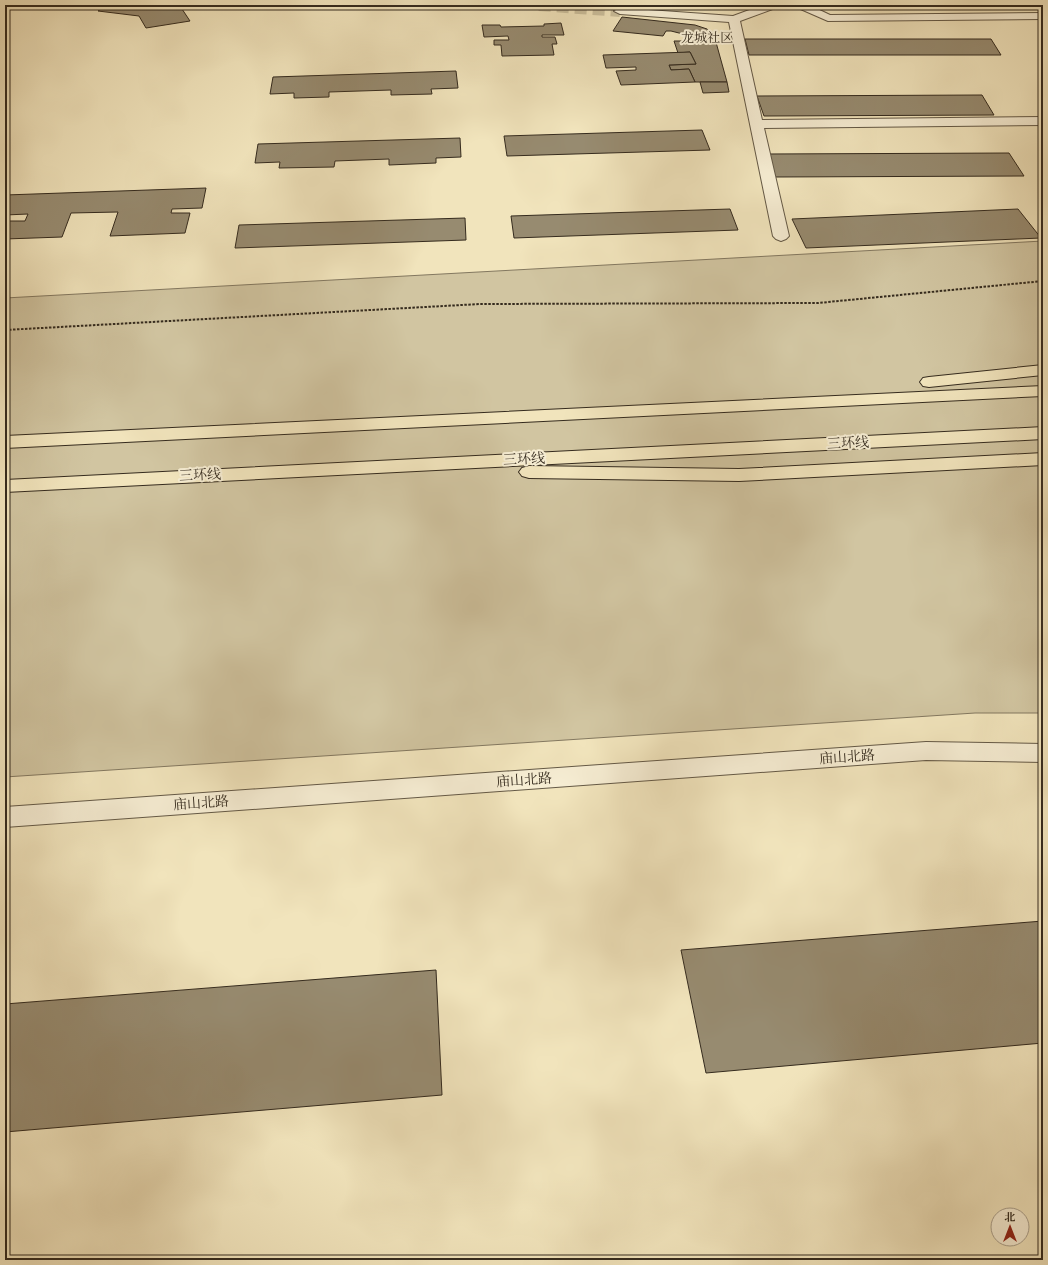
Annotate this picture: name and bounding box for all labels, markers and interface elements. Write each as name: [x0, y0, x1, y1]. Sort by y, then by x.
district label: 龙城社区: [681, 29, 733, 47]
street label: 三环线: [827, 432, 869, 454]
street label: 三环线: [503, 448, 545, 470]
street label: 三环线: [179, 464, 221, 486]
street label: 庙山北路: [818, 746, 876, 768]
street label: 庙山北路: [495, 769, 553, 791]
street label: 庙山北路: [172, 792, 230, 814]
north arrow: [990, 1207, 1030, 1247]
text: 北: [1005, 1210, 1016, 1225]

